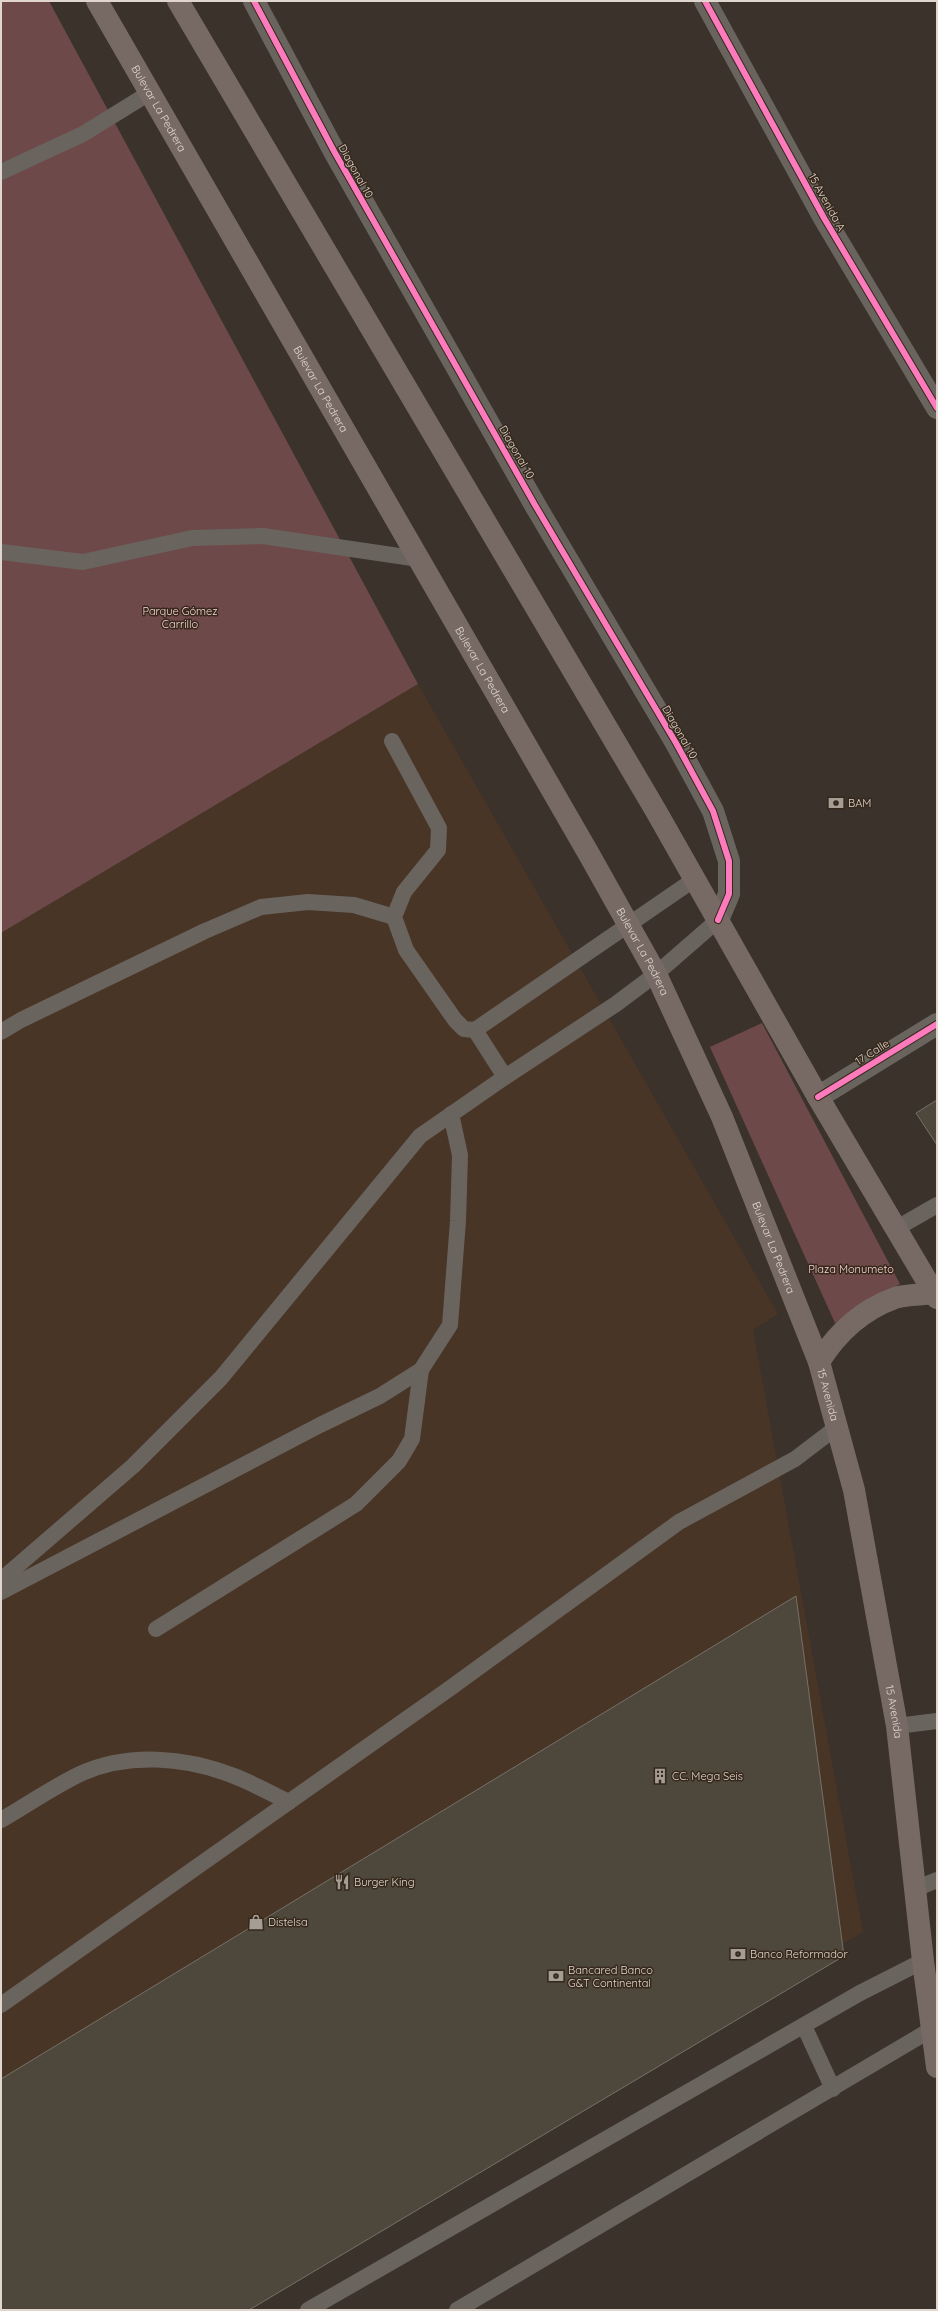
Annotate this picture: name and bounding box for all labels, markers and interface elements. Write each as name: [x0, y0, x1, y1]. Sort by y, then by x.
street label: Bulevar La Pedrera: [128, 63, 189, 154]
street label: Diagonal 10: [335, 142, 377, 200]
street label: 15 Avenida A: [805, 171, 849, 233]
street label: Bulevar La Pedrera: [290, 343, 351, 435]
street label: Diagonal 10: [496, 423, 538, 481]
park label: Parque Gómez Carrillo: [142, 604, 218, 631]
street label: Bulevar La Pedrera: [452, 624, 513, 716]
street label: Diagonal 10: [659, 703, 701, 761]
bank icon: BAM: [827, 794, 845, 812]
place label: BAM: [848, 796, 871, 810]
street label: Bulevar La Pedrera: [613, 905, 672, 998]
street label: 17 Calle: [852, 1036, 892, 1068]
street label: Bulevar La Pedrera: [749, 1200, 798, 1295]
park label: Plaza Monumeto: [808, 1262, 894, 1276]
street label: 15 Avenida: [814, 1367, 842, 1423]
street label: 15 Avenida: [883, 1684, 905, 1739]
building icon: CC. Mega Seis: [651, 1767, 669, 1785]
place label: CC. Mega Seis: [672, 1769, 743, 1783]
restaurant icon: Burger King: [333, 1873, 351, 1891]
place label: Burger King: [354, 1875, 415, 1889]
shop icon: Distelsa: [247, 1913, 265, 1931]
place label: Distelsa: [268, 1915, 308, 1929]
bank icon: Banco Reformador: [729, 1945, 747, 1963]
place label: Banco Reformador: [750, 1947, 848, 1961]
place label: Bancared Banco G&T Continental: [568, 1963, 653, 1990]
bank icon: Bancared Banco G&T Continental: [547, 1967, 565, 1985]

